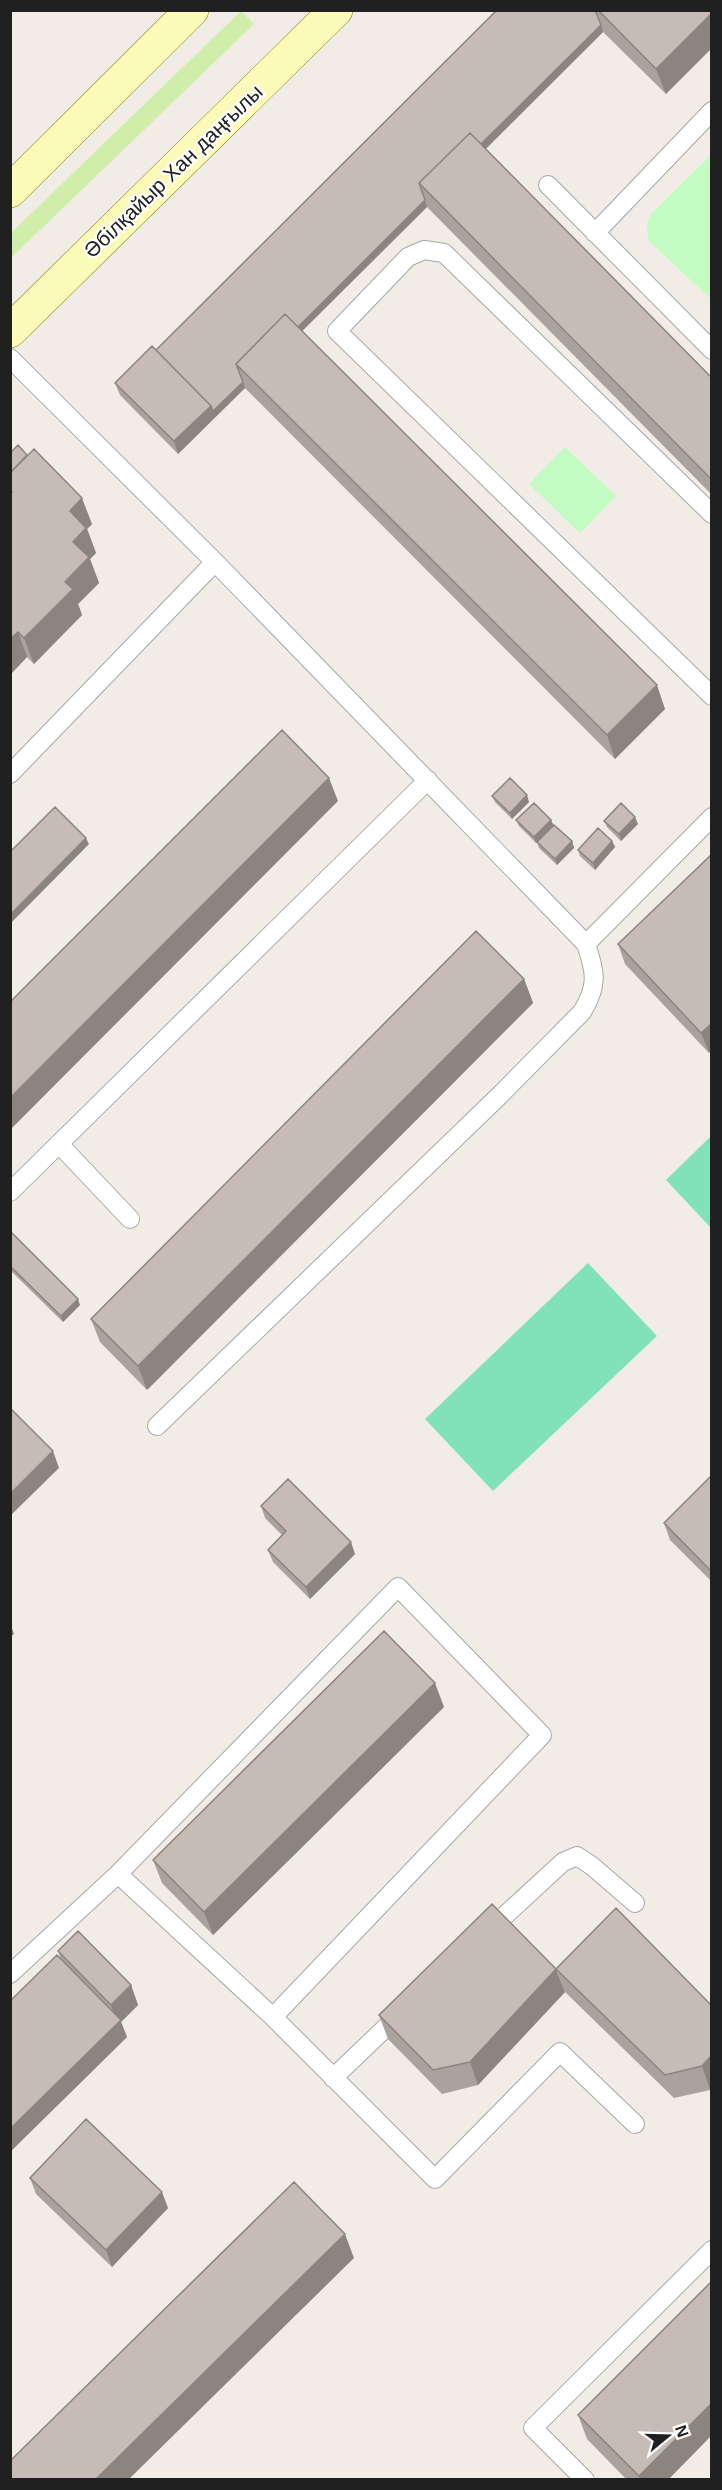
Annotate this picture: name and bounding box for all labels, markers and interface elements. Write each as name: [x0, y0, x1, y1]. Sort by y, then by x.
street label: Әбілқайыр Хан даңғылы: [79, 80, 267, 262]
north arrow: [638, 2406, 698, 2466]
text: N: [672, 2423, 692, 2440]

